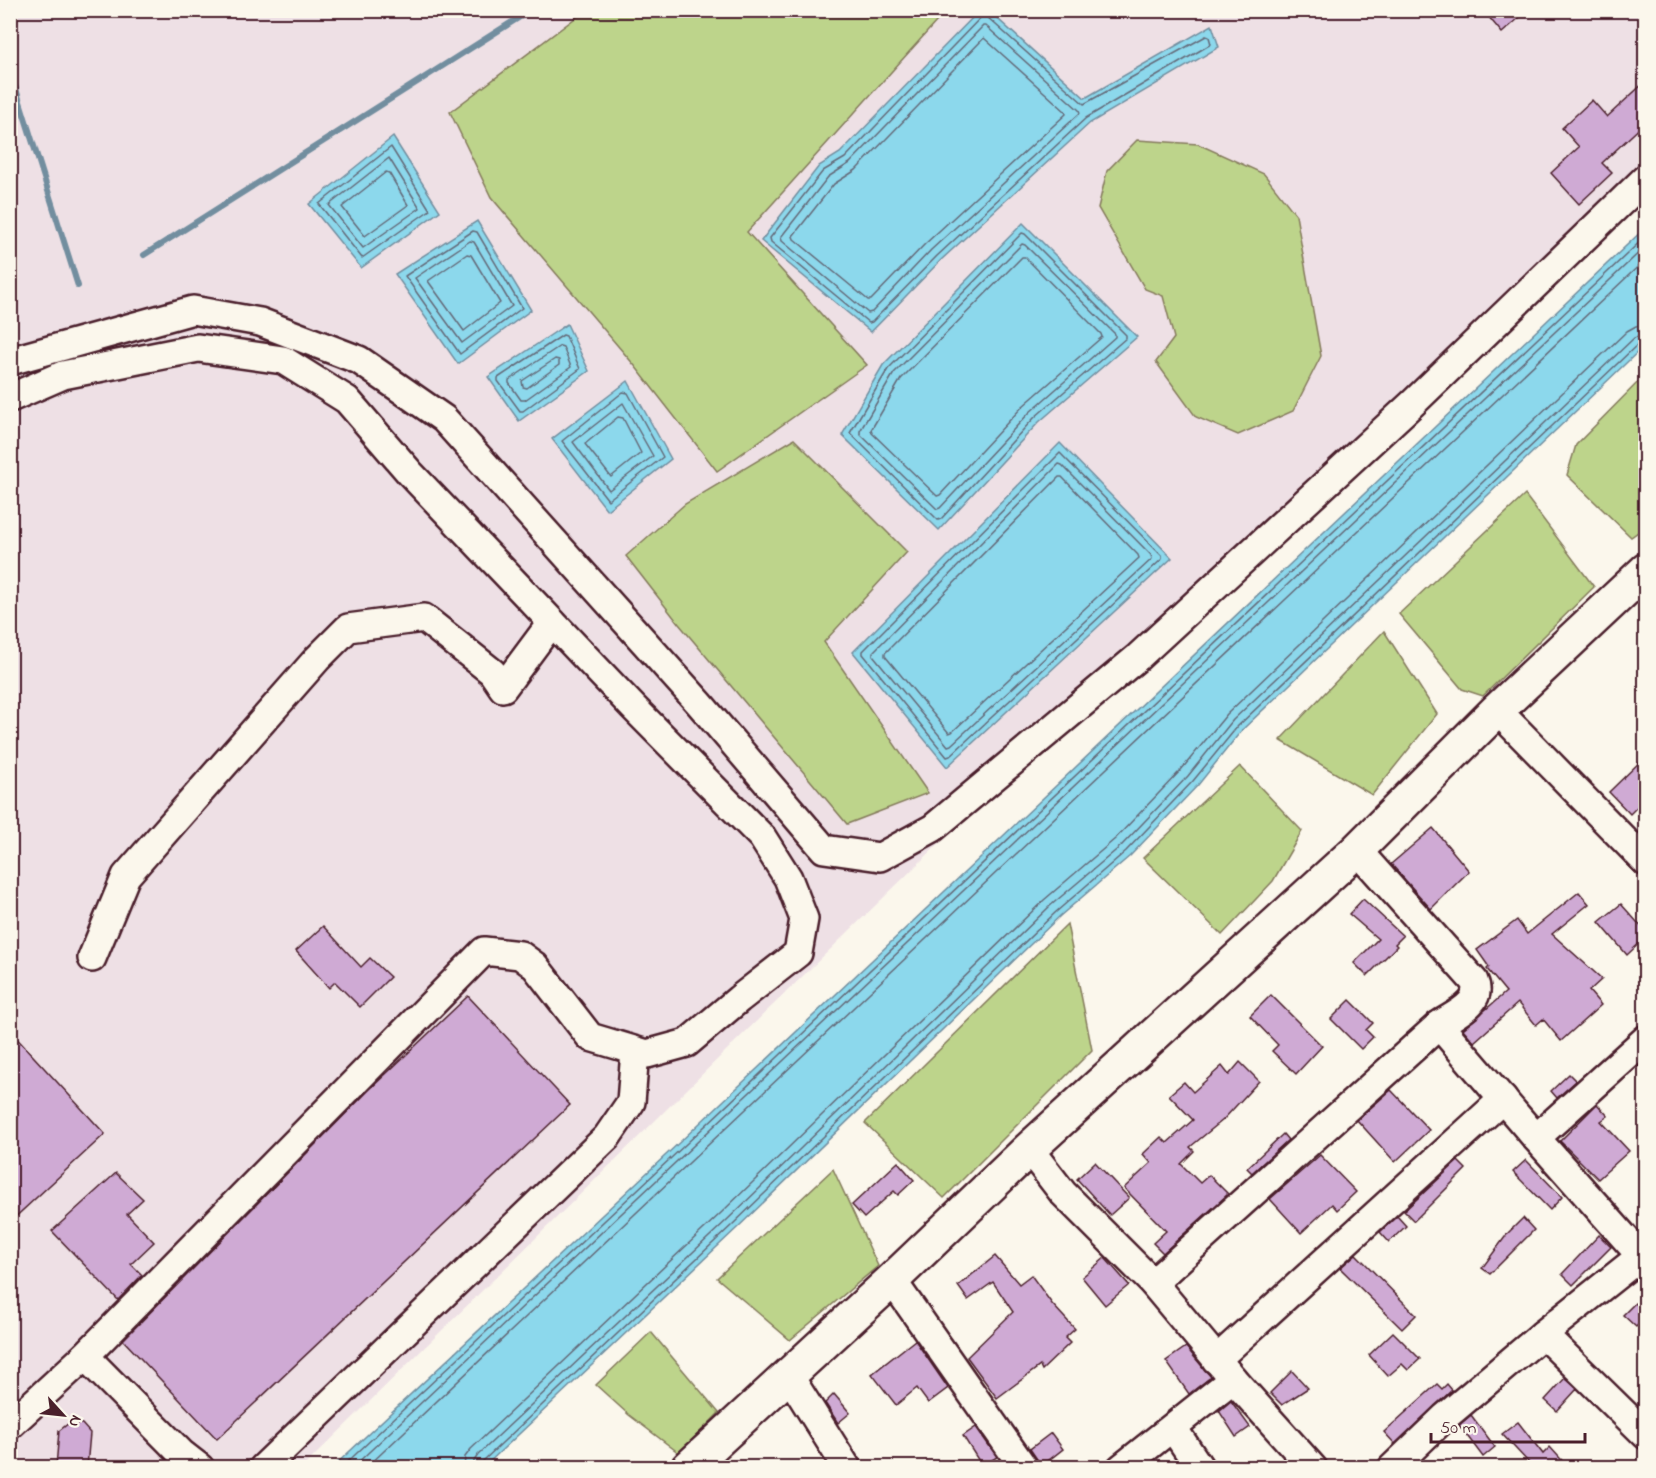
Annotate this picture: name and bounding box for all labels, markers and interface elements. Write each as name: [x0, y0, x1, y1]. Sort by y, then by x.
north arrow: [33, 1385, 93, 1445]
scale bar: [1431, 1406, 1586, 1444]
text: N: [61, 1411, 88, 1431]
text: 50 m: [1440, 1416, 1477, 1442]

